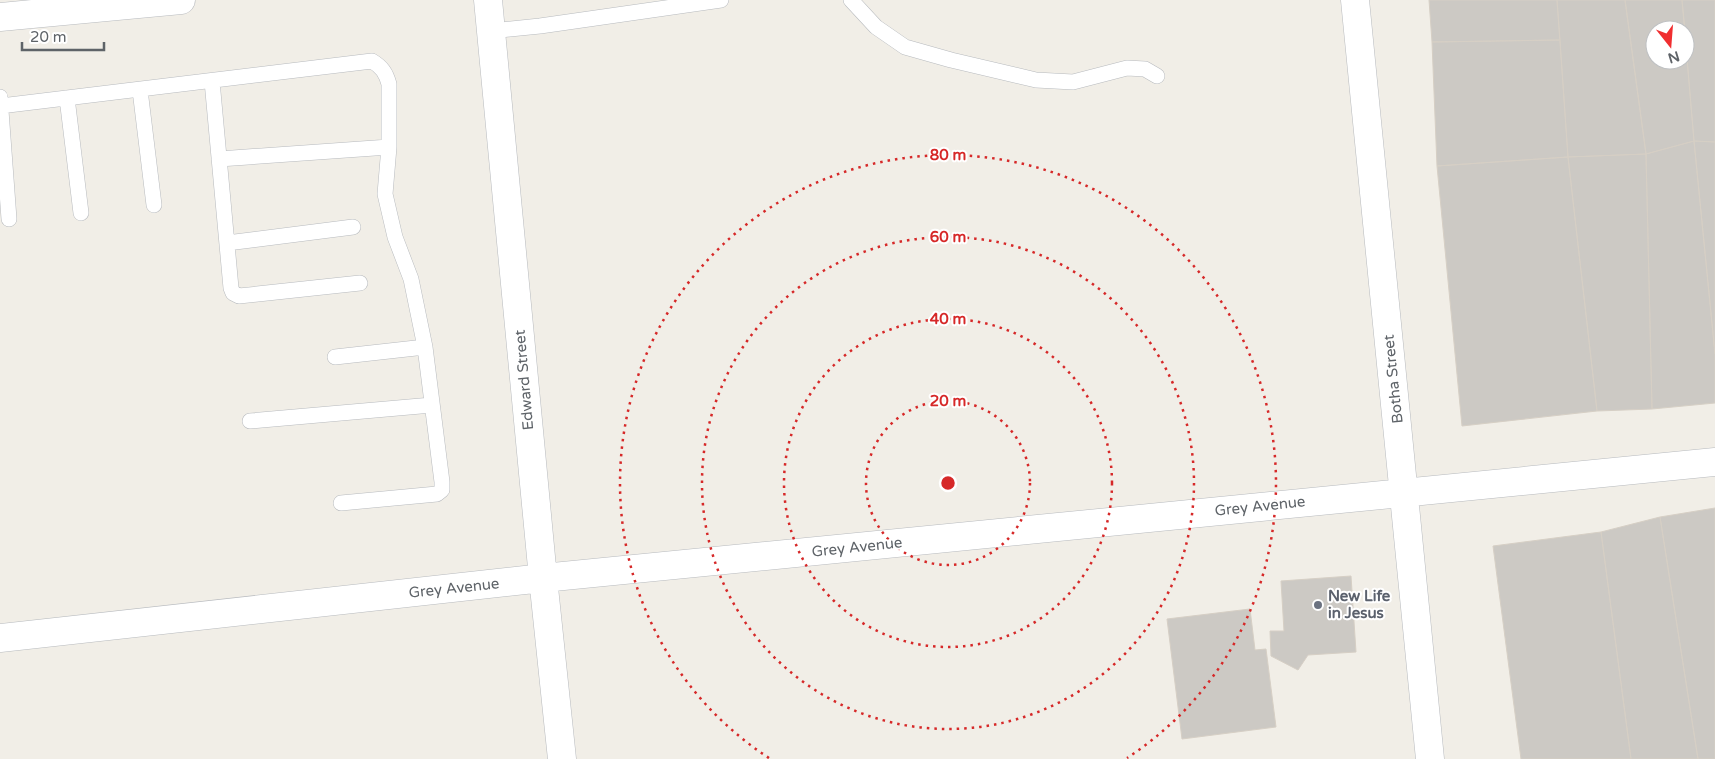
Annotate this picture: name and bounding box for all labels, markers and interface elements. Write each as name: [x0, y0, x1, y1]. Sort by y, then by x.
scale bar: [22, 20, 105, 52]
north arrow: [1645, 20, 1695, 70]
text: 20 m: [30, 28, 67, 46]
text: N: [1666, 47, 1682, 67]
text: 80 m: [930, 146, 966, 164]
text: 60 m: [930, 228, 966, 246]
text: 40 m: [930, 310, 966, 328]
street label: Edward Street: [511, 329, 537, 431]
street label: Botha Street: [1379, 333, 1407, 424]
text: 20 m: [930, 392, 966, 410]
centre of rings: [939, 474, 957, 492]
street label: Grey Avenue: [1214, 492, 1306, 520]
street label: Grey Avenue: [811, 533, 903, 561]
street label: Grey Avenue: [408, 574, 500, 602]
place label: New Life in Jesus: [1328, 587, 1391, 622]
marker: New Life in Jesus: [1312, 599, 1324, 611]

